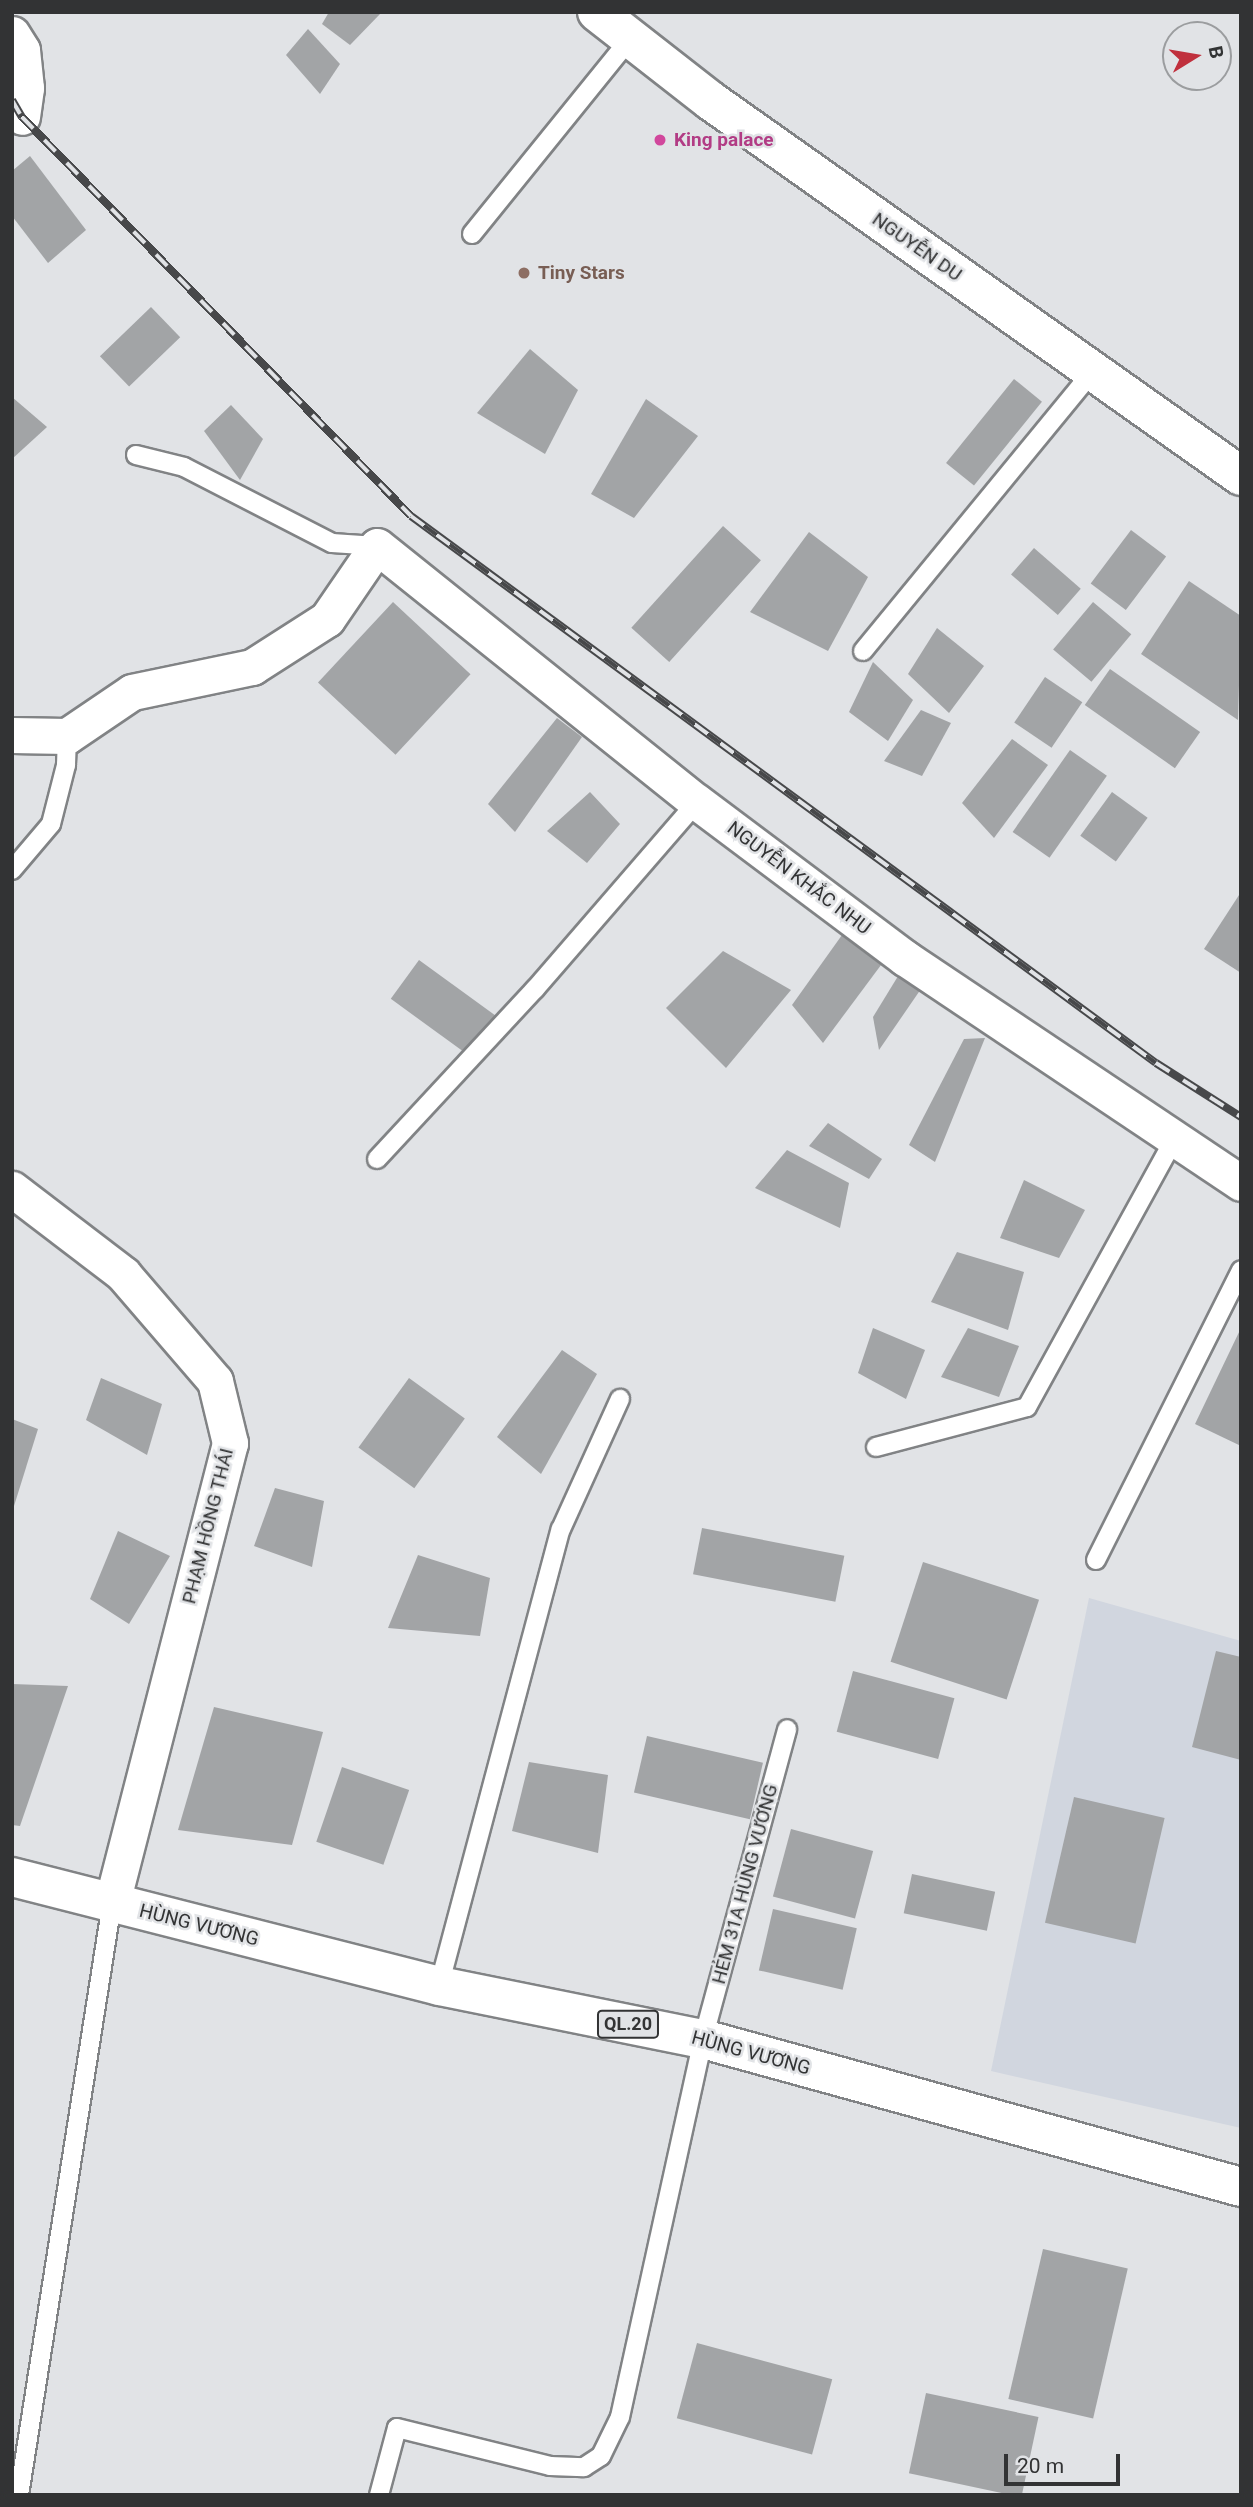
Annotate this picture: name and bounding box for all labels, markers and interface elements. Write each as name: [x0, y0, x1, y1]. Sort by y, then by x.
north arrow: [1162, 21, 1232, 91]
text: B: [1204, 44, 1229, 60]
place label: King palace: [674, 129, 774, 151]
marker: King palace: [652, 132, 668, 148]
street label: NGUYỄN DU: [868, 208, 966, 286]
place label: Tiny Stars: [538, 262, 625, 284]
marker: Tiny Stars: [516, 265, 532, 281]
street label: NGUYỄN KHẮC NHU: [723, 817, 875, 939]
street label: PHẠM HỒNG THÁI: [178, 1446, 238, 1606]
street label: HẺM 31A HÙNG VƯƠNG: [707, 1782, 783, 1986]
street label: HÙNG VƯƠNG: [137, 1899, 261, 1951]
road number: QL.20: [596, 2010, 660, 2038]
street label: HÙNG VƯƠNG: [689, 2026, 813, 2080]
scale bar: [1008, 2440, 1124, 2484]
text: 20 m: [1017, 2454, 1064, 2478]

